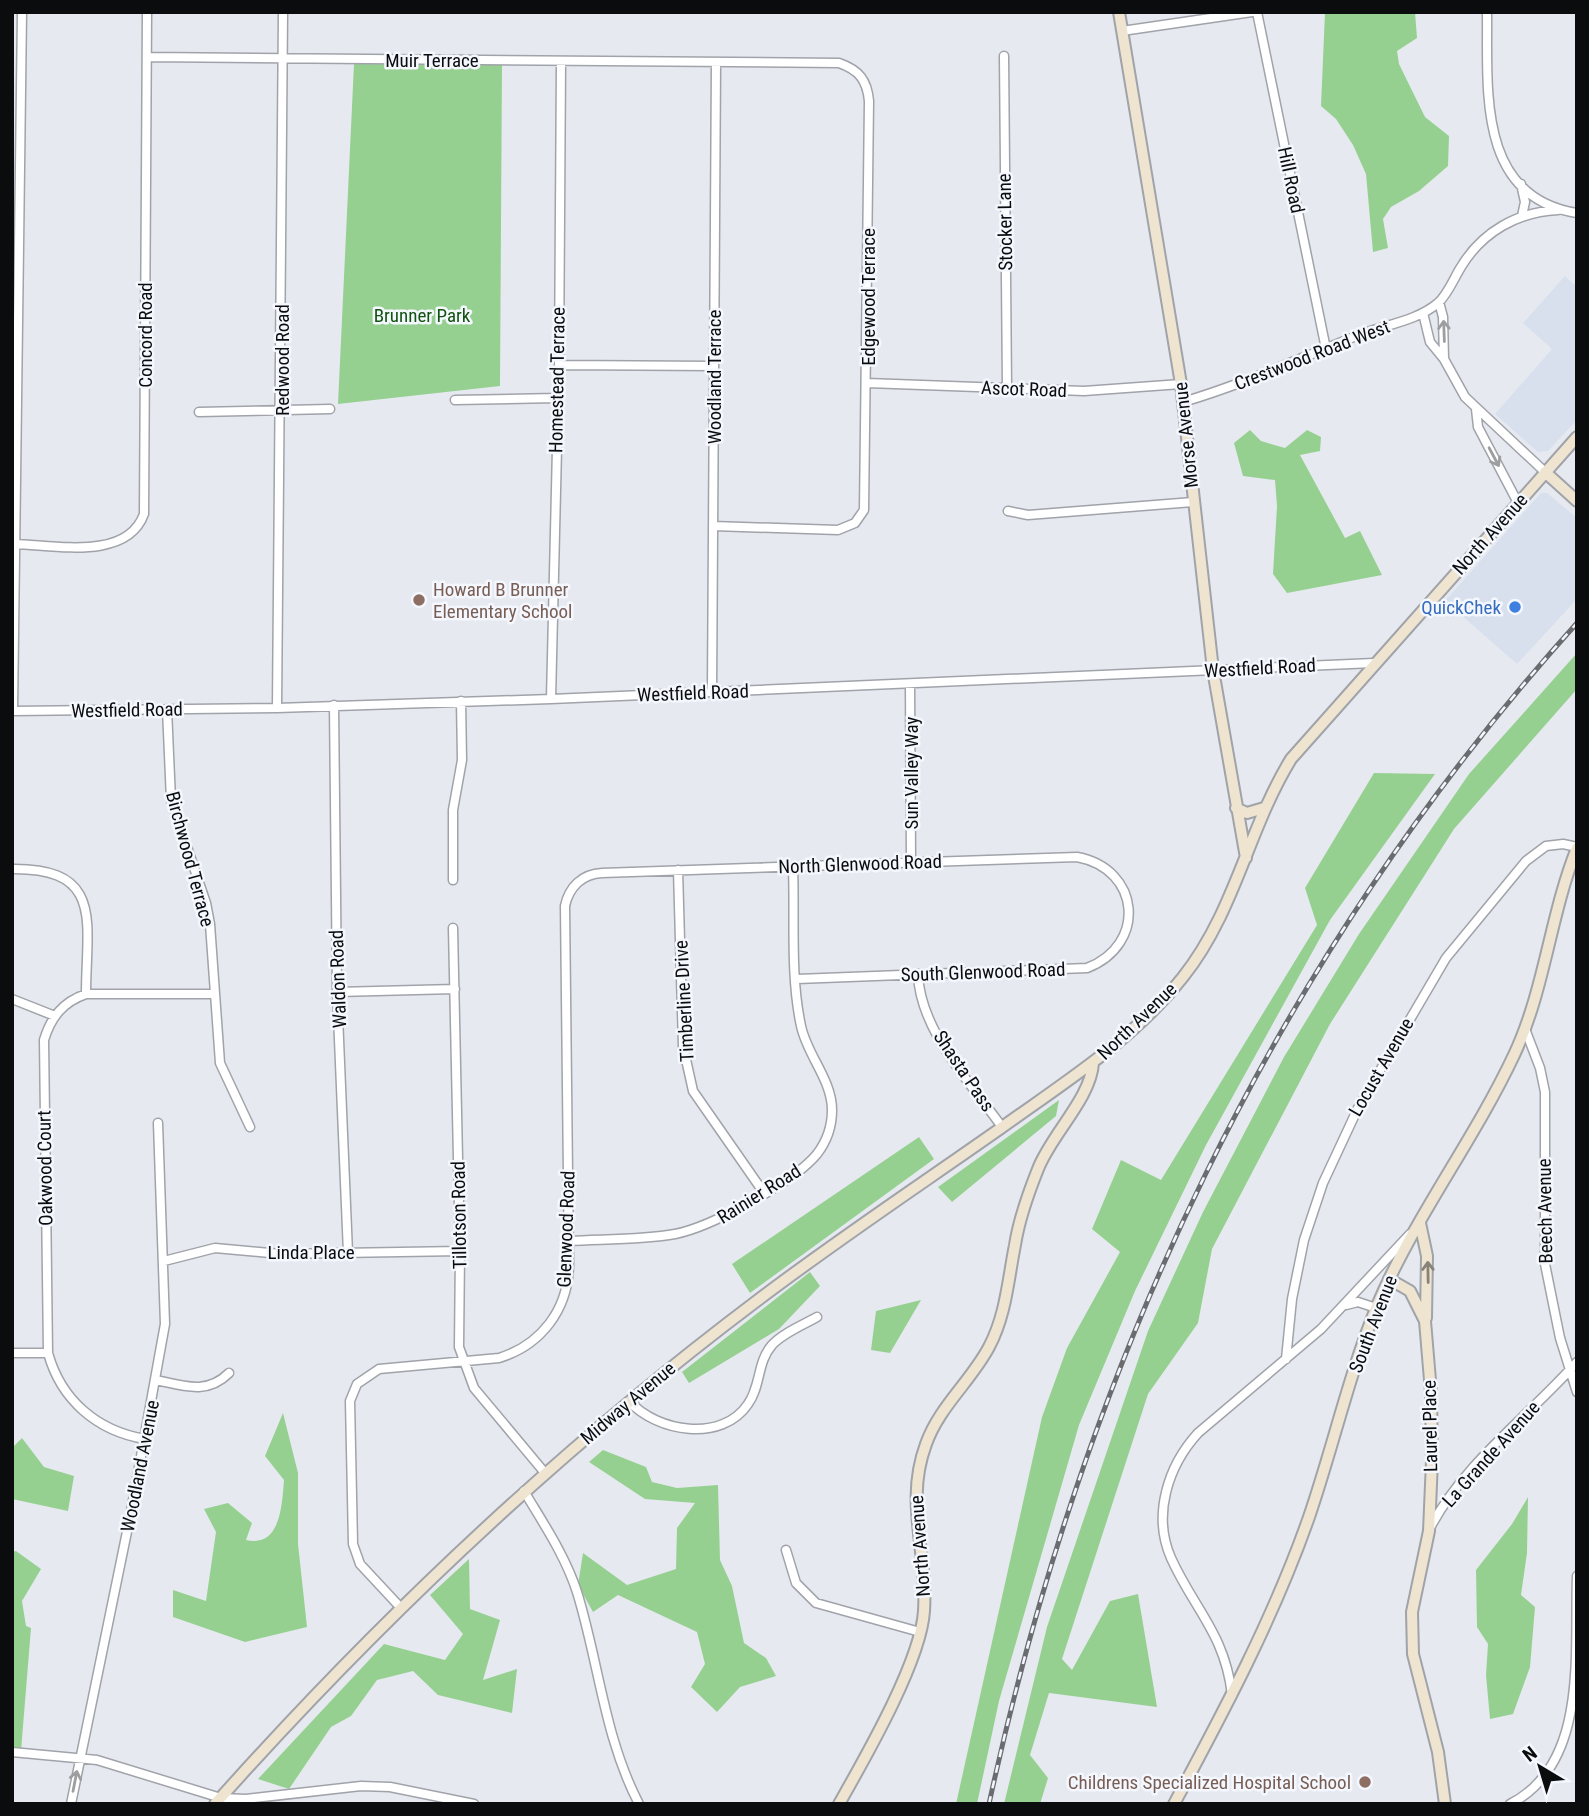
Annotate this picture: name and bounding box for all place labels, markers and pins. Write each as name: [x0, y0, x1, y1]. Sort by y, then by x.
place label: Howard B Brunner Elementary School: [433, 578, 572, 623]
marker: Howard B Brunner Elementary School: [411, 592, 427, 608]
place label: QuickChek: [1421, 596, 1501, 619]
marker: QuickChek: [1507, 599, 1523, 615]
place label: Childrens Specialized Hospital School: [1068, 1771, 1351, 1794]
marker: Childrens Specialized Hospital School: [1357, 1774, 1373, 1790]

